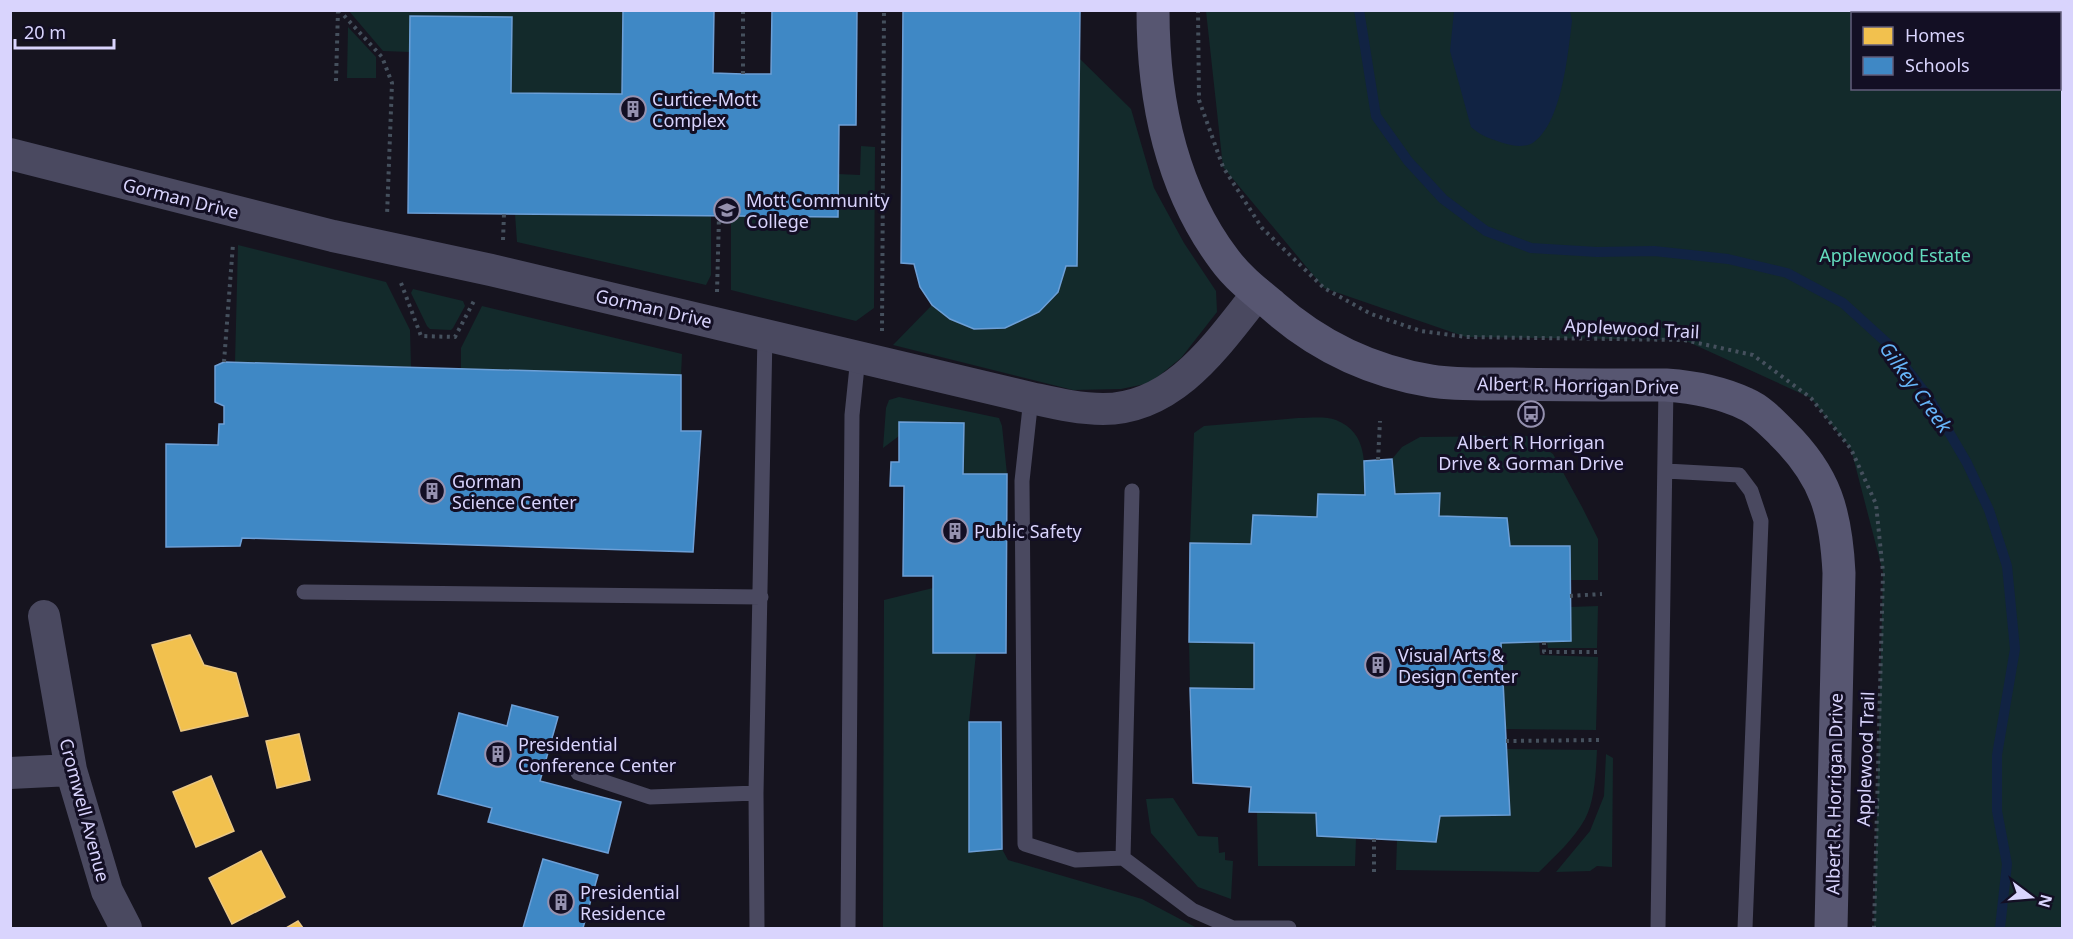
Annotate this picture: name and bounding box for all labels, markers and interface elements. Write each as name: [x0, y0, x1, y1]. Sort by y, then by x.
scale bar: [15, 12, 114, 50]
legend: [1851, 12, 2061, 90]
text: 20 m: [24, 20, 66, 44]
text: Homes: [1905, 23, 1965, 47]
text: Schools: [1905, 53, 1970, 77]
place label: Curtice-Mott Complex: [652, 87, 758, 132]
building icon: Curtice-Mott Complex: [618, 94, 648, 124]
street label: Gorman Drive: [121, 172, 241, 224]
place label: Mott Community College: [746, 188, 890, 233]
school or university icon: Mott Community College: [712, 195, 742, 225]
park label: Applewood Estate: [1819, 243, 1971, 267]
street label: Gorman Drive: [593, 283, 715, 333]
street label: Applewood Trail: [1564, 312, 1700, 344]
water label: Gilkey Creek: [1874, 336, 1959, 439]
street label: Albert R. Horrigan Drive: [1477, 371, 1679, 399]
bus stop icon: Albert R Horrigan Drive & Gorman Drive: [1516, 399, 1546, 429]
place label: Albert R Horrigan Drive & Gorman Drive: [1438, 430, 1624, 475]
place label: Gorman Science Center: [452, 469, 577, 514]
building icon: Gorman Science Center: [417, 476, 447, 506]
building icon: Public Safety: [940, 516, 970, 546]
place label: Public Safety: [974, 519, 1083, 543]
place label: Visual Arts & Design Center: [1398, 643, 1519, 688]
building icon: Visual Arts & Design Center: [1363, 650, 1393, 680]
street label: Applewood Trail: [1851, 691, 1879, 827]
street label: Albert R. Horrigan Drive: [1820, 693, 1848, 895]
place label: Presidential Conference Center: [518, 732, 677, 777]
street label: Cromwell Avenue: [54, 736, 116, 884]
building icon: Presidential Conference Center: [483, 739, 513, 769]
north arrow: [2001, 867, 2061, 927]
place label: Presidential Residence: [580, 880, 680, 925]
building icon: Presidential Residence: [546, 887, 576, 917]
text: N: [2033, 892, 2058, 910]

